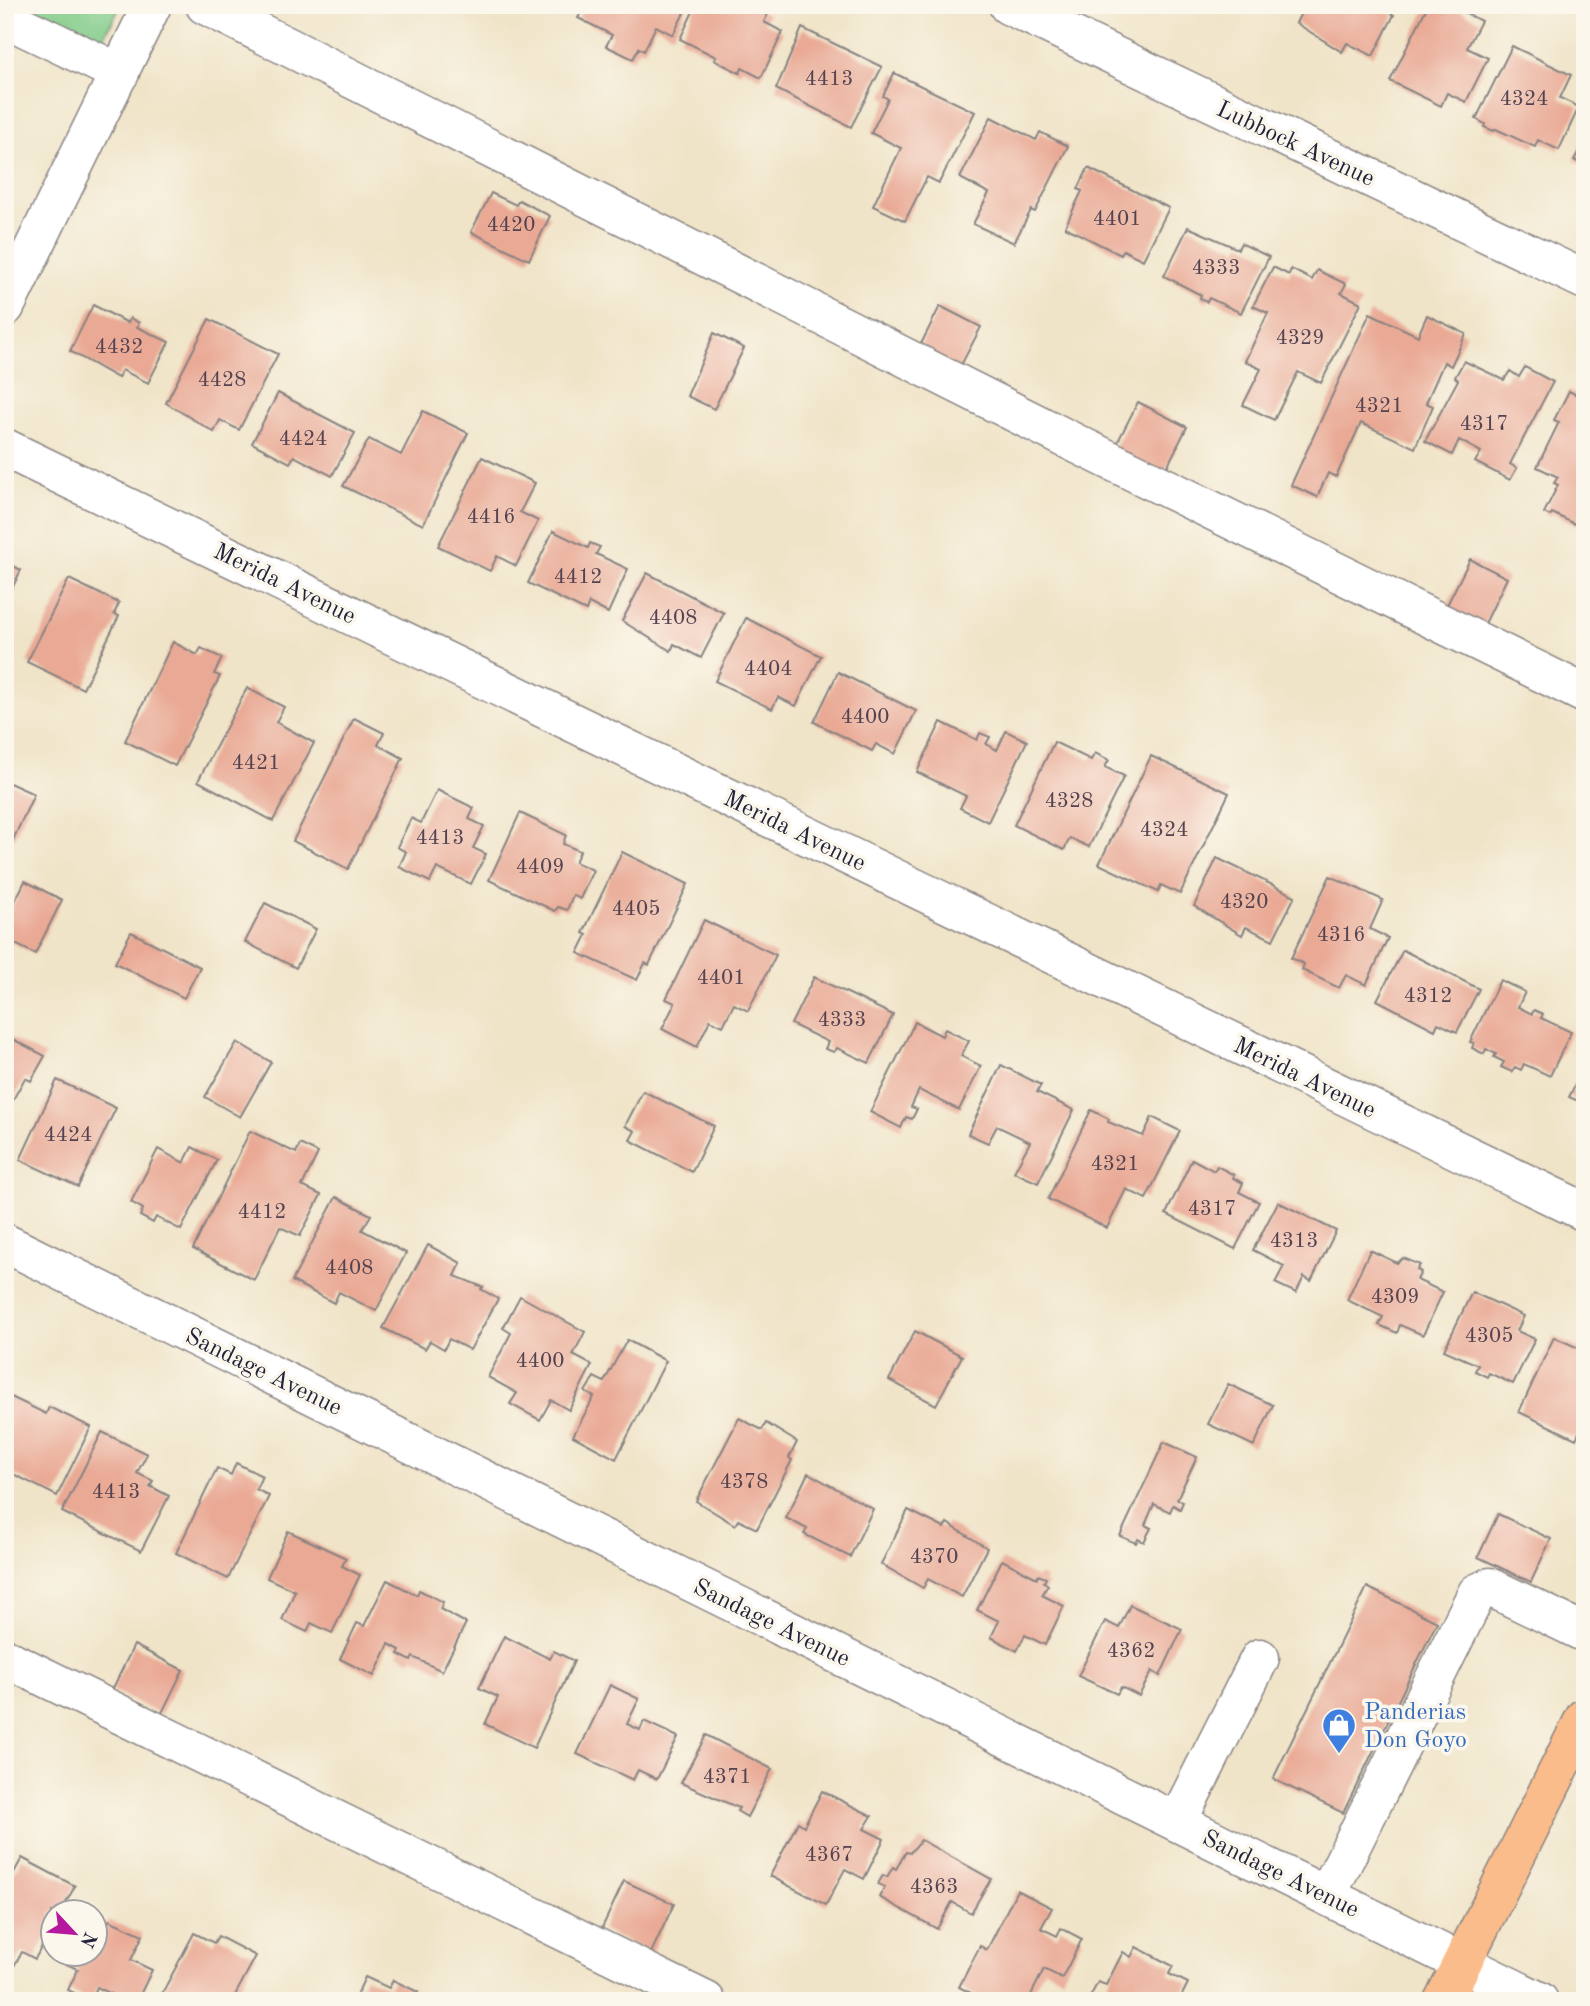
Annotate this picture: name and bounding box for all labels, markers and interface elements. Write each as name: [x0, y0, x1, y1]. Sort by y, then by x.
house number: 4413: [805, 69, 853, 90]
house number: 4324: [1500, 89, 1548, 110]
street label: Lubbock Avenue: [1212, 98, 1378, 192]
house number: 4401: [1093, 209, 1141, 230]
house number: 4420: [487, 215, 535, 236]
house number: 4333: [1192, 258, 1240, 279]
house number: 4329: [1276, 328, 1324, 349]
house number: 4432: [95, 337, 143, 358]
house number: 4428: [198, 370, 246, 391]
house number: 4321: [1355, 396, 1403, 417]
house number: 4317: [1460, 414, 1508, 435]
house number: 4424: [279, 429, 327, 450]
house number: 4416: [467, 507, 515, 528]
street label: Merida Avenue: [209, 540, 359, 630]
house number: 4412: [554, 567, 602, 588]
house number: 4408: [649, 608, 697, 629]
house number: 4404: [744, 659, 792, 680]
house number: 4400: [841, 707, 889, 728]
house number: 4421: [232, 753, 280, 774]
street label: Merida Avenue: [719, 787, 869, 877]
house number: 4328: [1045, 791, 1093, 812]
house number: 4324: [1140, 820, 1188, 841]
house number: 4413: [416, 828, 464, 849]
house number: 4409: [516, 857, 564, 878]
house number: 4320: [1220, 892, 1268, 913]
house number: 4405: [612, 899, 660, 920]
house number: 4316: [1317, 925, 1365, 946]
house number: 4401: [697, 968, 745, 989]
house number: 4312: [1404, 986, 1452, 1007]
house number: 4333: [818, 1010, 866, 1031]
street label: Merida Avenue: [1229, 1034, 1379, 1124]
house number: 4424: [44, 1125, 92, 1146]
house number: 4321: [1091, 1154, 1139, 1175]
house number: 4317: [1188, 1199, 1236, 1220]
house number: 4412: [238, 1202, 286, 1223]
house number: 4313: [1270, 1231, 1318, 1252]
house number: 4408: [325, 1258, 373, 1279]
house number: 4309: [1371, 1287, 1419, 1308]
street label: Sandage Avenue: [181, 1325, 345, 1421]
house number: 4305: [1465, 1326, 1513, 1347]
house number: 4400: [516, 1351, 564, 1372]
house number: 4378: [720, 1472, 768, 1493]
house number: 4413: [92, 1482, 140, 1503]
house number: 4370: [910, 1547, 958, 1568]
street label: Sandage Avenue: [689, 1576, 853, 1672]
house number: 4362: [1107, 1641, 1155, 1662]
place label: Panderias Don Goyo: [1364, 1701, 1467, 1753]
shop icon: Panderias Don Goyo: [1320, 1706, 1358, 1755]
house number: 4371: [703, 1767, 751, 1788]
street label: Sandage Avenue: [1198, 1827, 1362, 1923]
house number: 4367: [805, 1845, 853, 1866]
house number: 4363: [910, 1877, 958, 1898]
north arrow: [38, 1898, 108, 1968]
text: N: [75, 1929, 99, 1950]

